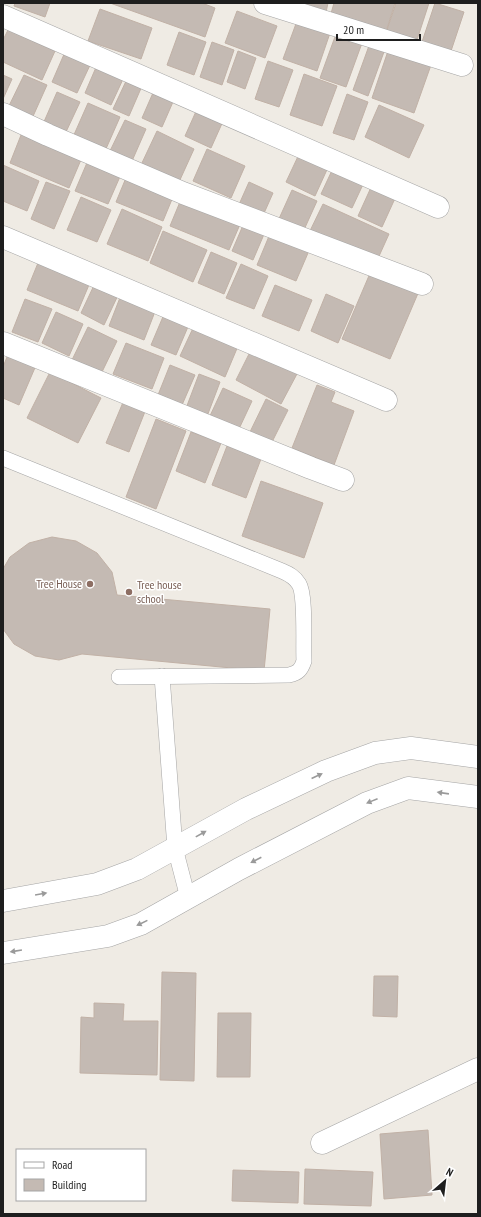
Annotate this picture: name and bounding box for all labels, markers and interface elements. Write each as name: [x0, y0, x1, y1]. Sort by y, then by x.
scale bar: [337, 16, 420, 42]
text: 20 m: [343, 22, 364, 37]
place label: Tree House: [36, 576, 82, 591]
place label: Tree house school: [137, 577, 182, 606]
marker: Tree House: [85, 579, 95, 589]
marker: Tree house school: [124, 587, 134, 597]
one-way arrow: [311, 773, 323, 779]
one-way arrow: [437, 790, 449, 796]
one-way arrow: [365, 799, 377, 805]
one-way arrow: [195, 831, 207, 837]
one-way arrow: [250, 857, 262, 864]
one-way arrow: [35, 891, 48, 897]
one-way arrow: [136, 920, 148, 926]
one-way arrow: [10, 948, 22, 954]
legend: [16, 1149, 146, 1201]
text: Road: [52, 1157, 72, 1172]
north arrow: [425, 1161, 465, 1201]
text: N: [444, 1165, 456, 1180]
text: Building: [52, 1177, 87, 1192]

